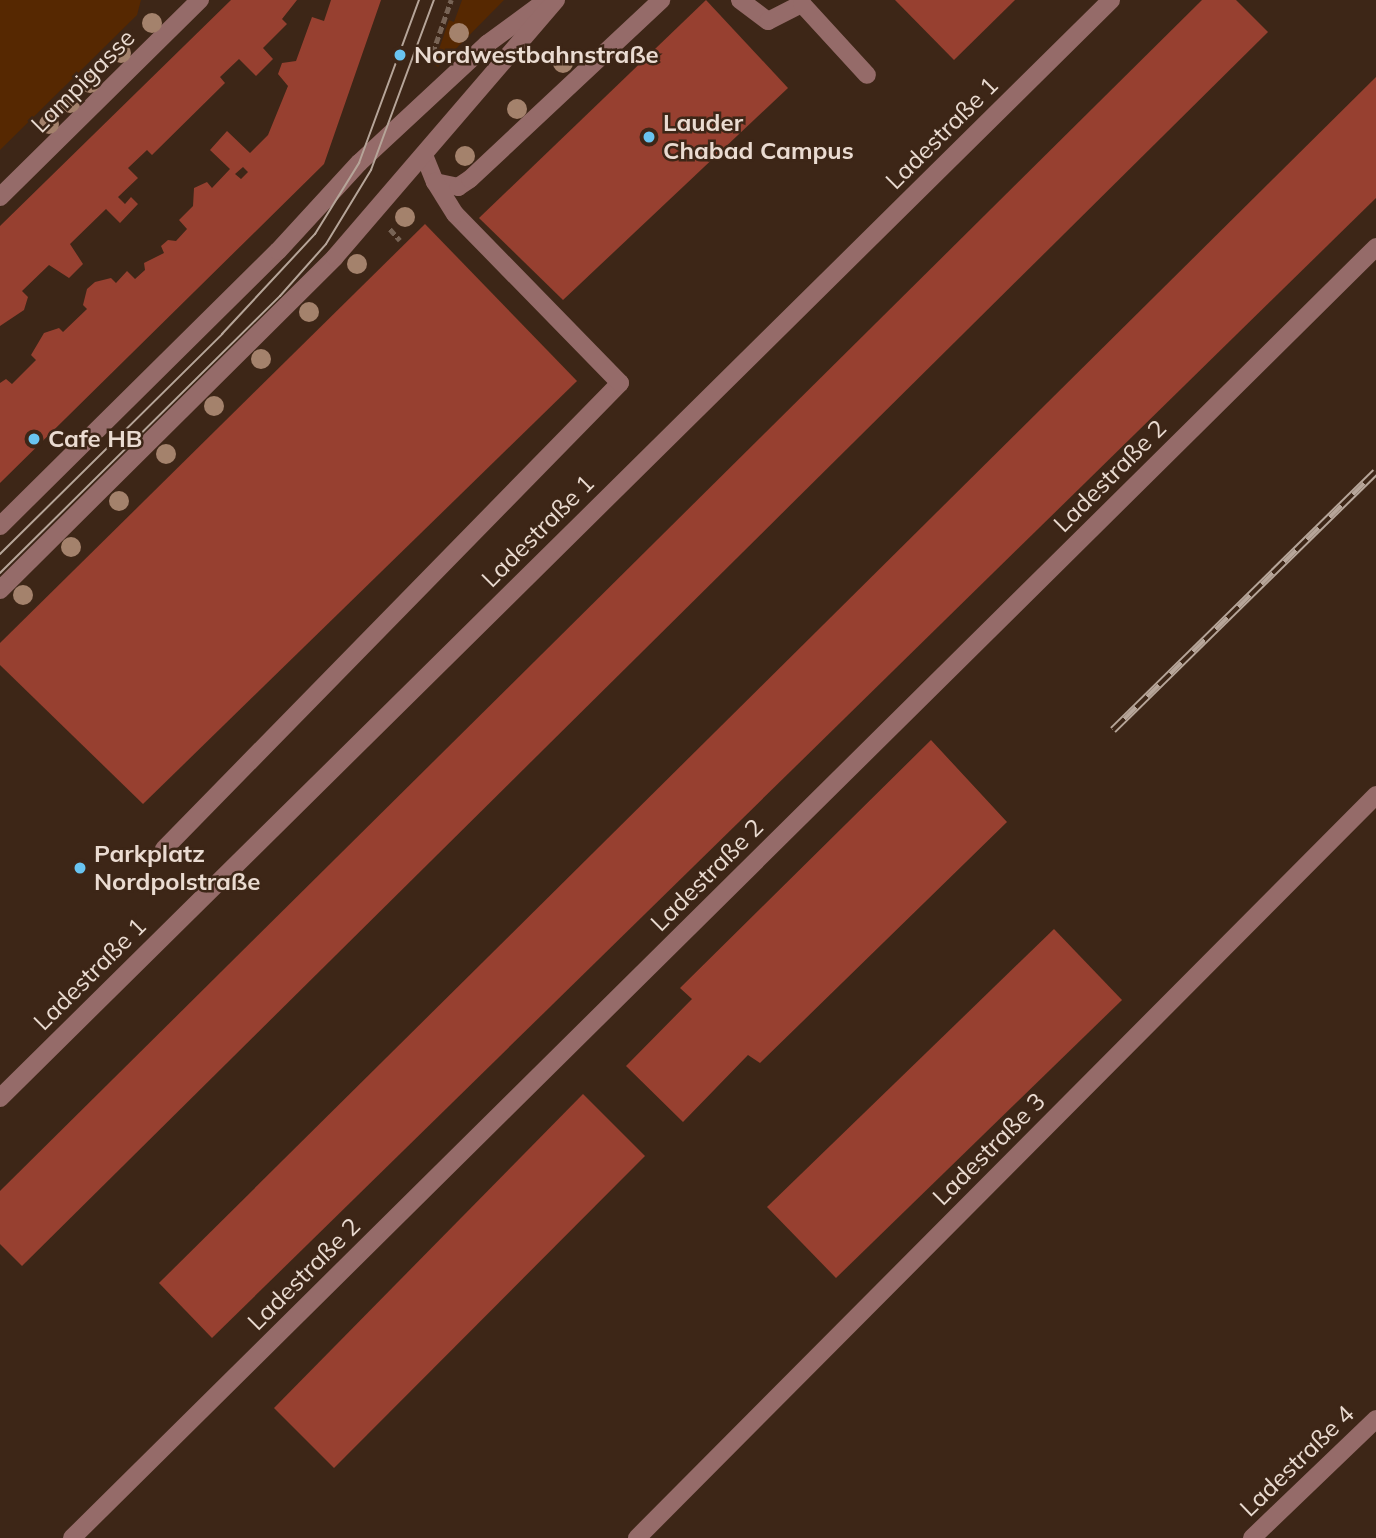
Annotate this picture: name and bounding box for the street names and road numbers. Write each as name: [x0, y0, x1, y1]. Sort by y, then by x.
street label: Lampigasse: [25, 23, 141, 139]
street label: Ladestraße 1: [880, 71, 1004, 195]
street label: Ladestraße 2: [1048, 414, 1172, 538]
street label: Ladestraße 1: [476, 469, 600, 593]
street label: Ladestraße 2: [645, 813, 769, 937]
street label: Ladestraße 1: [28, 912, 152, 1036]
street label: Ladestraße 3: [927, 1087, 1051, 1211]
street label: Ladestraße 2: [242, 1212, 366, 1336]
street label: Ladestraße 4: [1234, 1400, 1360, 1522]

